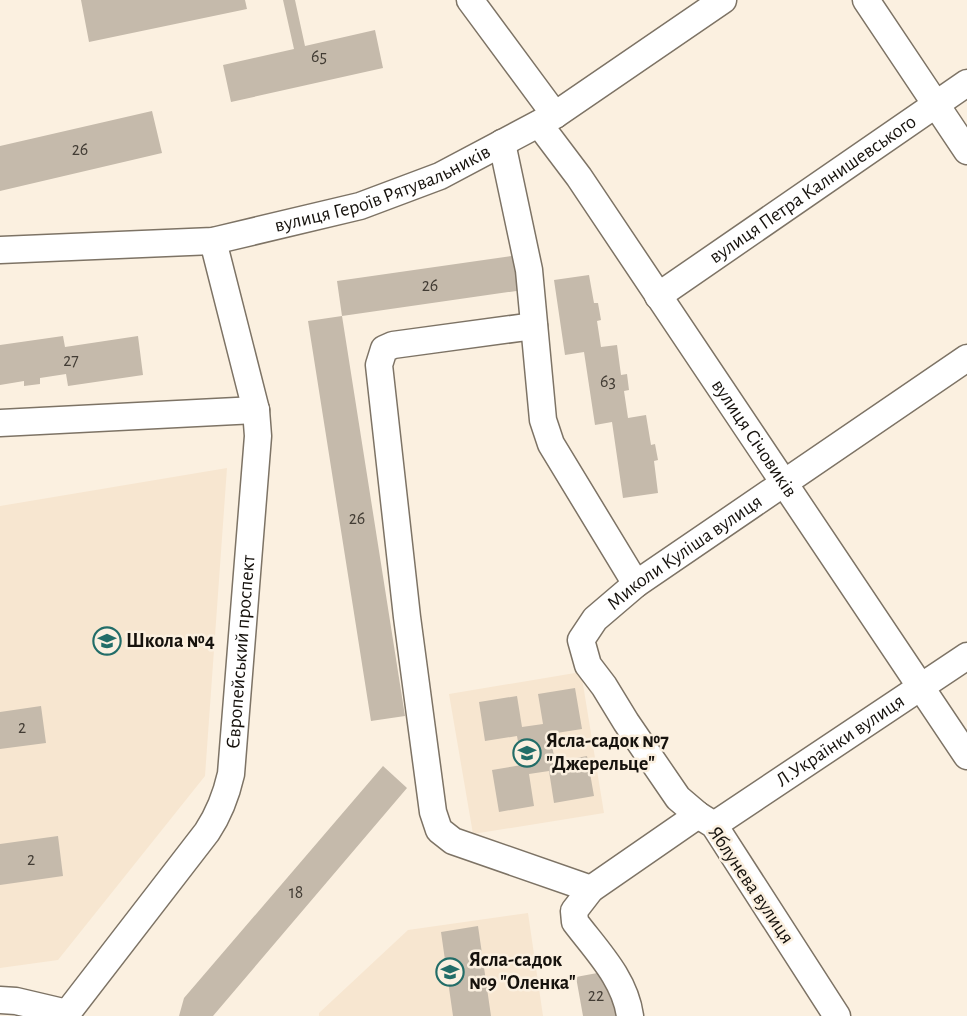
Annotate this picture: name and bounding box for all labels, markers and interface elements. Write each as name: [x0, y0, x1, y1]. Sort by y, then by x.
house number: 65: [311, 48, 327, 66]
street label: вулиця Петра Калнишевського: [706, 111, 920, 267]
house number: 26: [72, 141, 88, 159]
street label: вулиця Героїв Рятувальників: [273, 141, 494, 236]
house number: 26: [422, 277, 438, 295]
house number: 27: [63, 352, 79, 370]
house number: 63: [600, 373, 616, 391]
street label: вулиця Січовиків: [708, 376, 801, 501]
street label: Миколи Куліша вулиця: [603, 491, 766, 614]
house number: 26: [349, 510, 365, 528]
street label: Європейський проспект: [223, 553, 259, 750]
school or university icon: Школа №4: [92, 626, 122, 656]
place label: Школа №4: [126, 631, 215, 651]
street label: Л.Українки вулиця: [773, 691, 908, 790]
house number: 2: [18, 719, 26, 737]
place label: Ясла-садок №7 "Джерельце": [546, 731, 669, 774]
school or university icon: Ясла-садок №7 "Джерельце": [512, 738, 542, 768]
street label: Яблунева вулиця: [704, 823, 798, 947]
house number: 2: [27, 851, 35, 869]
house number: 18: [289, 884, 303, 902]
place label: Ясла-садок №9 "Оленка": [469, 950, 576, 993]
school or university icon: Ясла-садок №9 "Оленка": [435, 957, 465, 987]
house number: 22: [588, 987, 604, 1005]

